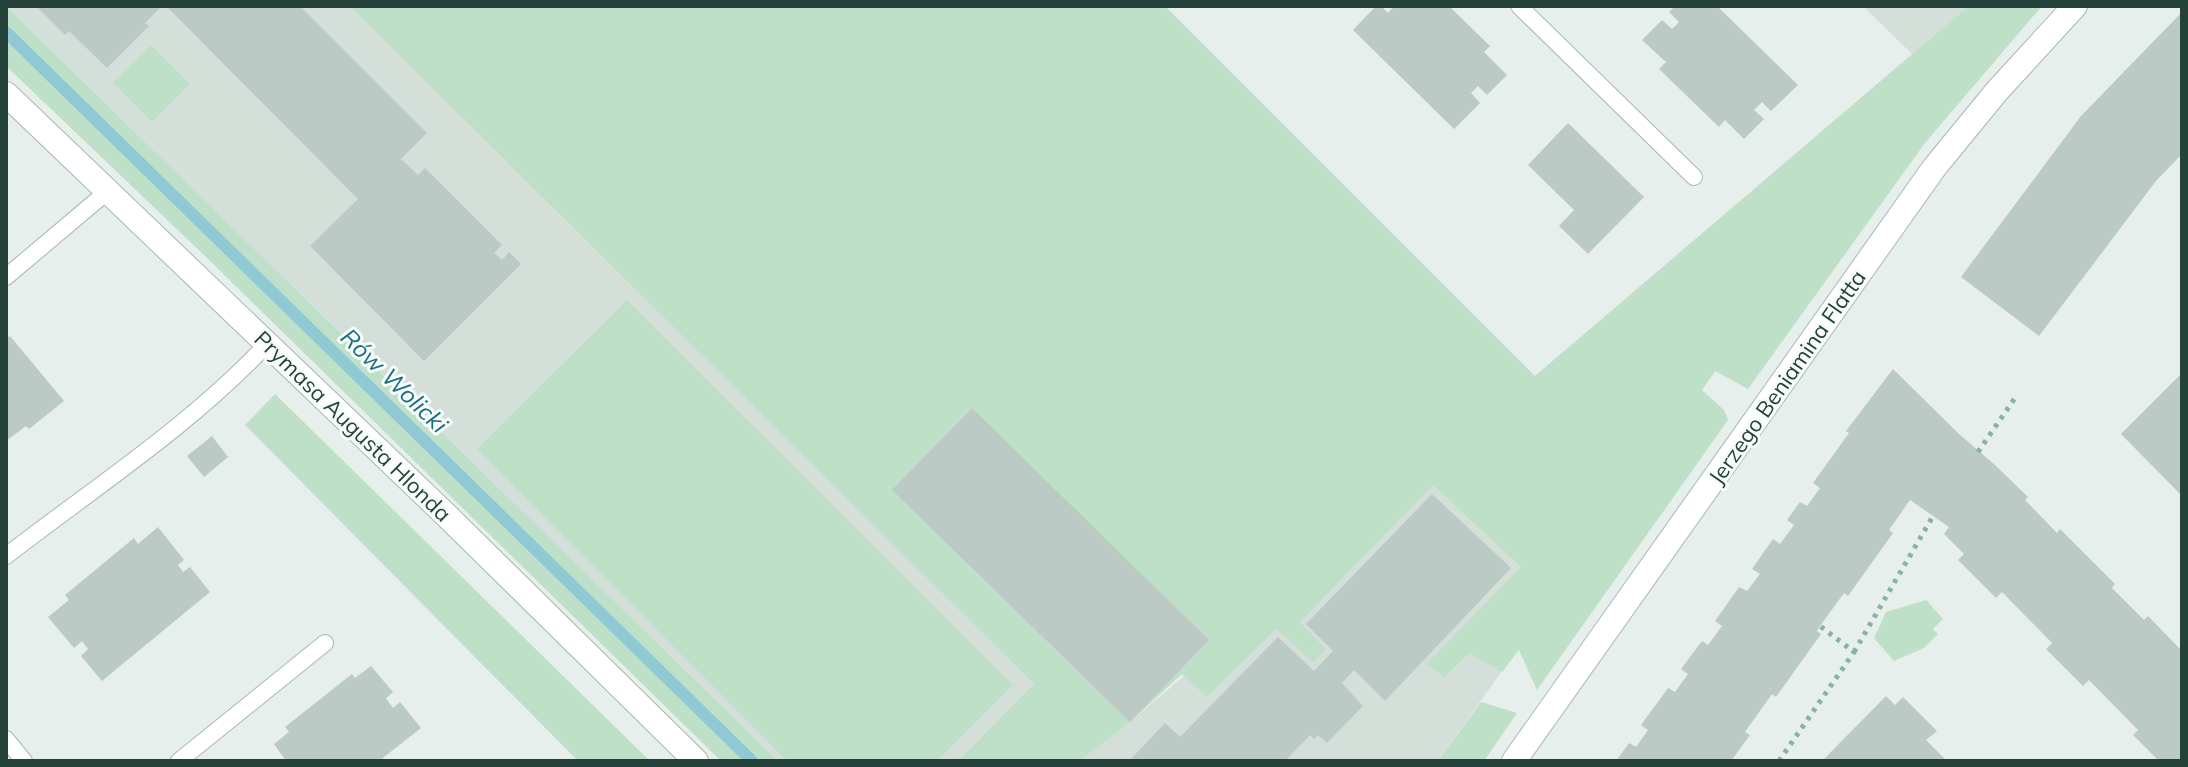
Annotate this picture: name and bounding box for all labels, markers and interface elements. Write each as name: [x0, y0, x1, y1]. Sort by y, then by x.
street label: Jerzego Beniamina Flatta: [1702, 264, 1872, 490]
water label: Rów Wolicki: [335, 322, 455, 439]
street label: Prymasa Augusta Hlonda: [249, 325, 457, 527]

